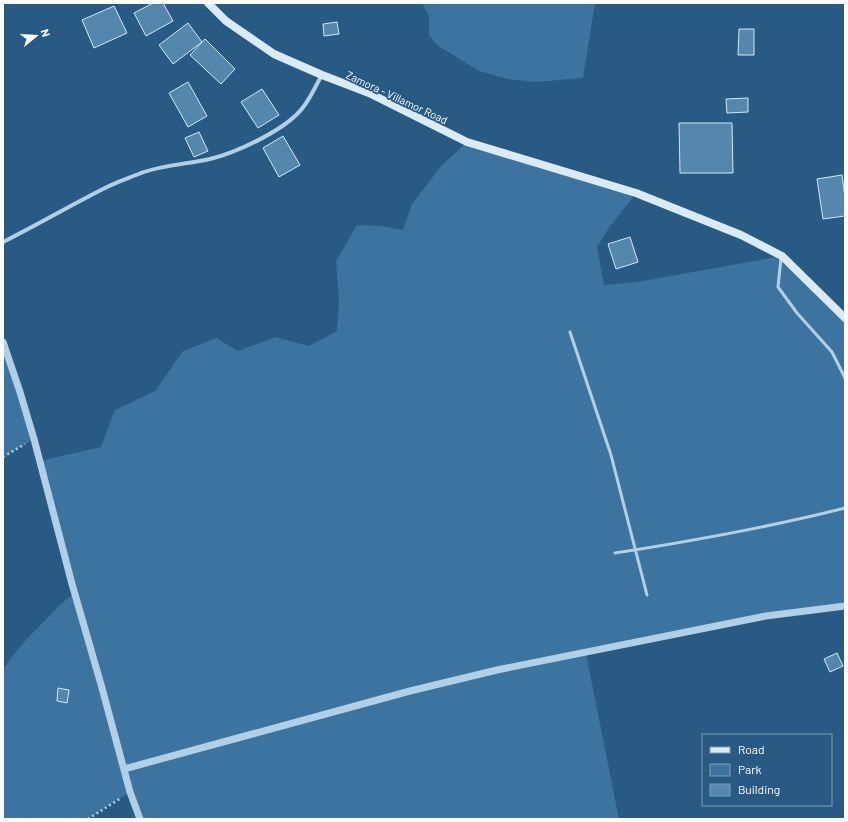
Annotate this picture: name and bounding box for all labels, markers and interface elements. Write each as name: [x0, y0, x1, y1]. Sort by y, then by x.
north arrow: [16, 16, 56, 56]
text: N: [39, 27, 53, 38]
street label: Zamora - Villamor Road: [344, 68, 450, 126]
legend: [702, 734, 832, 806]
text: Road: [738, 742, 765, 756]
text: Park: [738, 762, 762, 776]
text: Building: [738, 782, 780, 796]

